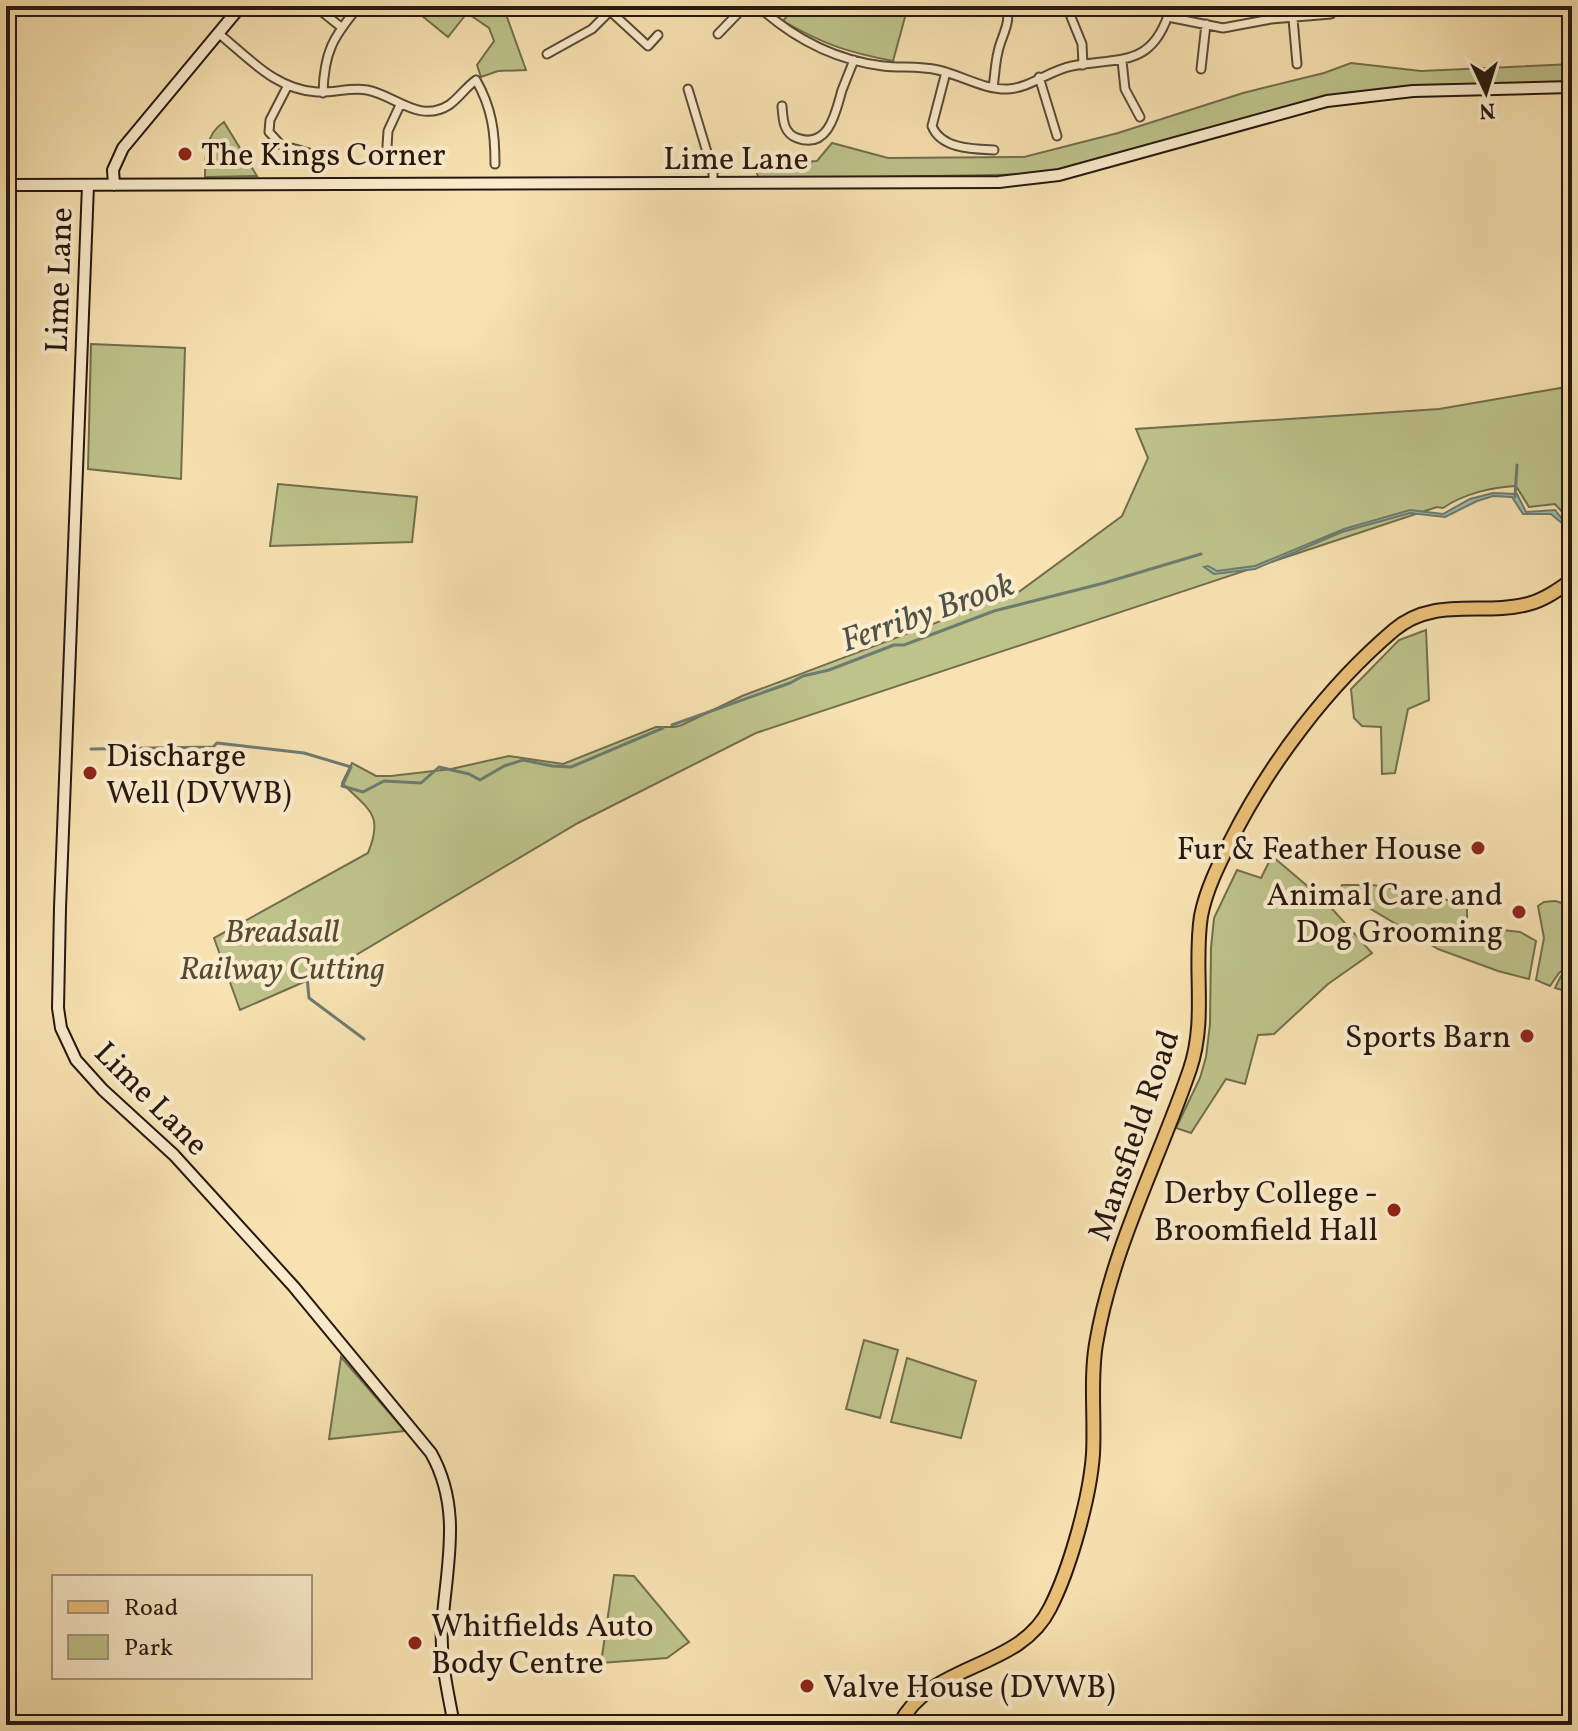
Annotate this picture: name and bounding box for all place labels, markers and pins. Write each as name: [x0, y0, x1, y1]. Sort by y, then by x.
place label: The Kings Corner: [201, 135, 446, 179]
marker: The Kings Corner: [176, 145, 194, 163]
place label: Discharge Well (DVWB): [106, 736, 292, 817]
marker: Discharge Well (DVWB): [81, 764, 99, 782]
place label: Fur & Feather House: [1177, 829, 1462, 873]
marker: Fur & Feather House: [1469, 839, 1487, 857]
place label: Animal Care and Dog Grooming: [1267, 875, 1503, 956]
marker: Animal Care and Dog Grooming: [1510, 903, 1528, 921]
place label: Sports Barn: [1345, 1017, 1511, 1061]
marker: Sports Barn: [1518, 1027, 1536, 1045]
place label: Derby College - Broomfield Hall: [1154, 1173, 1378, 1254]
marker: Derby College - Broomfield Hall: [1385, 1201, 1403, 1219]
place label: Whitfields Auto Body Centre: [431, 1606, 654, 1687]
marker: Whitfields Auto Body Centre: [406, 1634, 424, 1652]
place label: Valve House (DVWB): [823, 1667, 1116, 1711]
marker: Valve House (DVWB): [798, 1677, 816, 1695]

